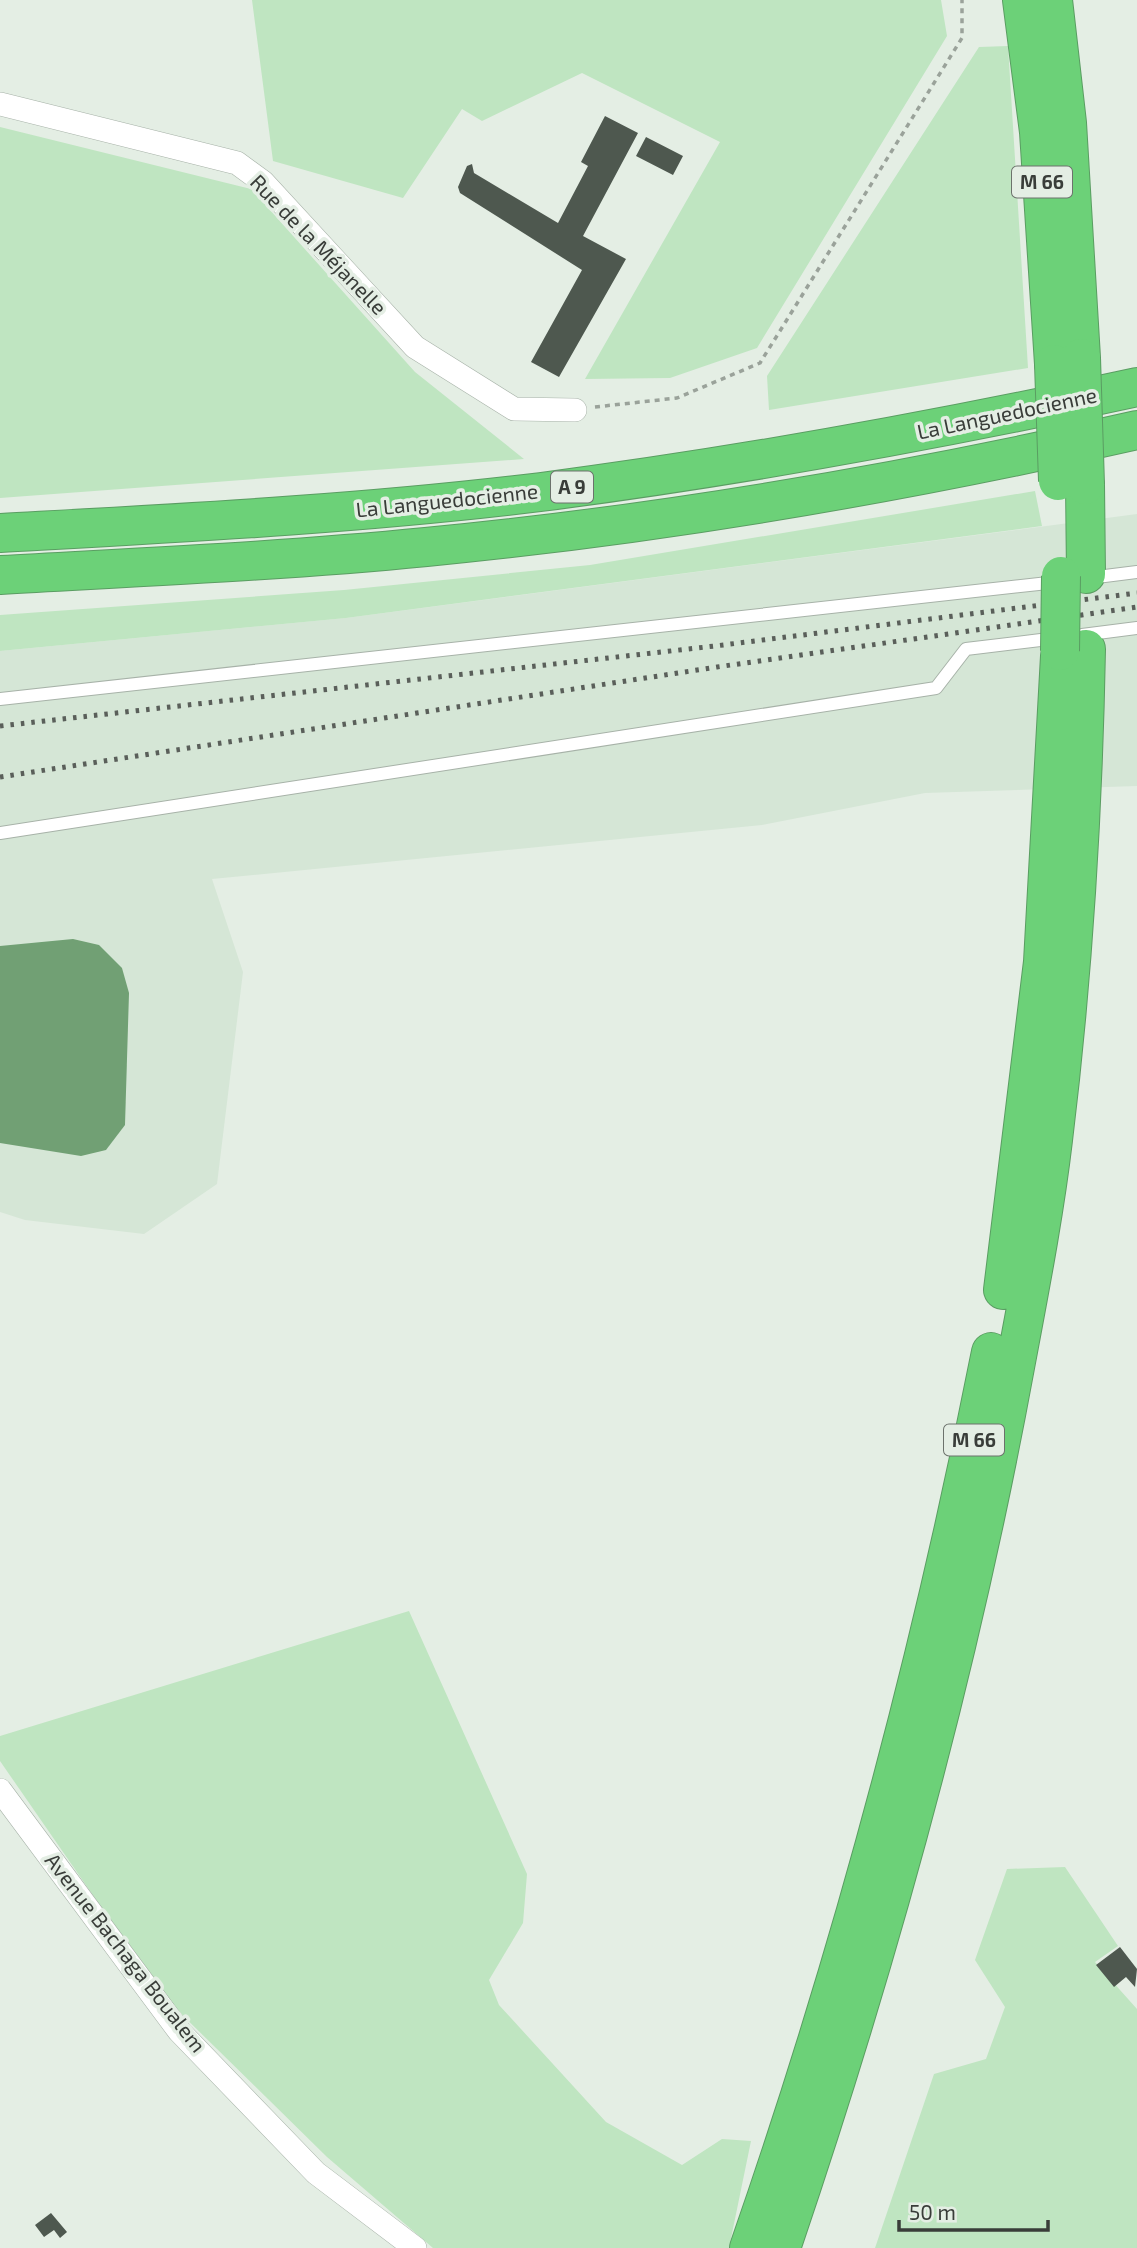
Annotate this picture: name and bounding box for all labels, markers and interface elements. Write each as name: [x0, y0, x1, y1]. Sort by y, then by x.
road number: M 66: [1012, 166, 1072, 198]
street label: Rue de la Méjanelle: [245, 169, 392, 320]
street label: La Languedocienne: [915, 381, 1099, 444]
road number: A 9: [551, 472, 593, 502]
street label: La Languedocienne: [355, 478, 539, 521]
road number: M 66: [944, 1424, 1004, 1456]
street label: Avenue Bachaga Boualem: [41, 1848, 212, 2057]
scale bar: [899, 2188, 1048, 2232]
text: 50 m: [909, 2199, 956, 2224]

